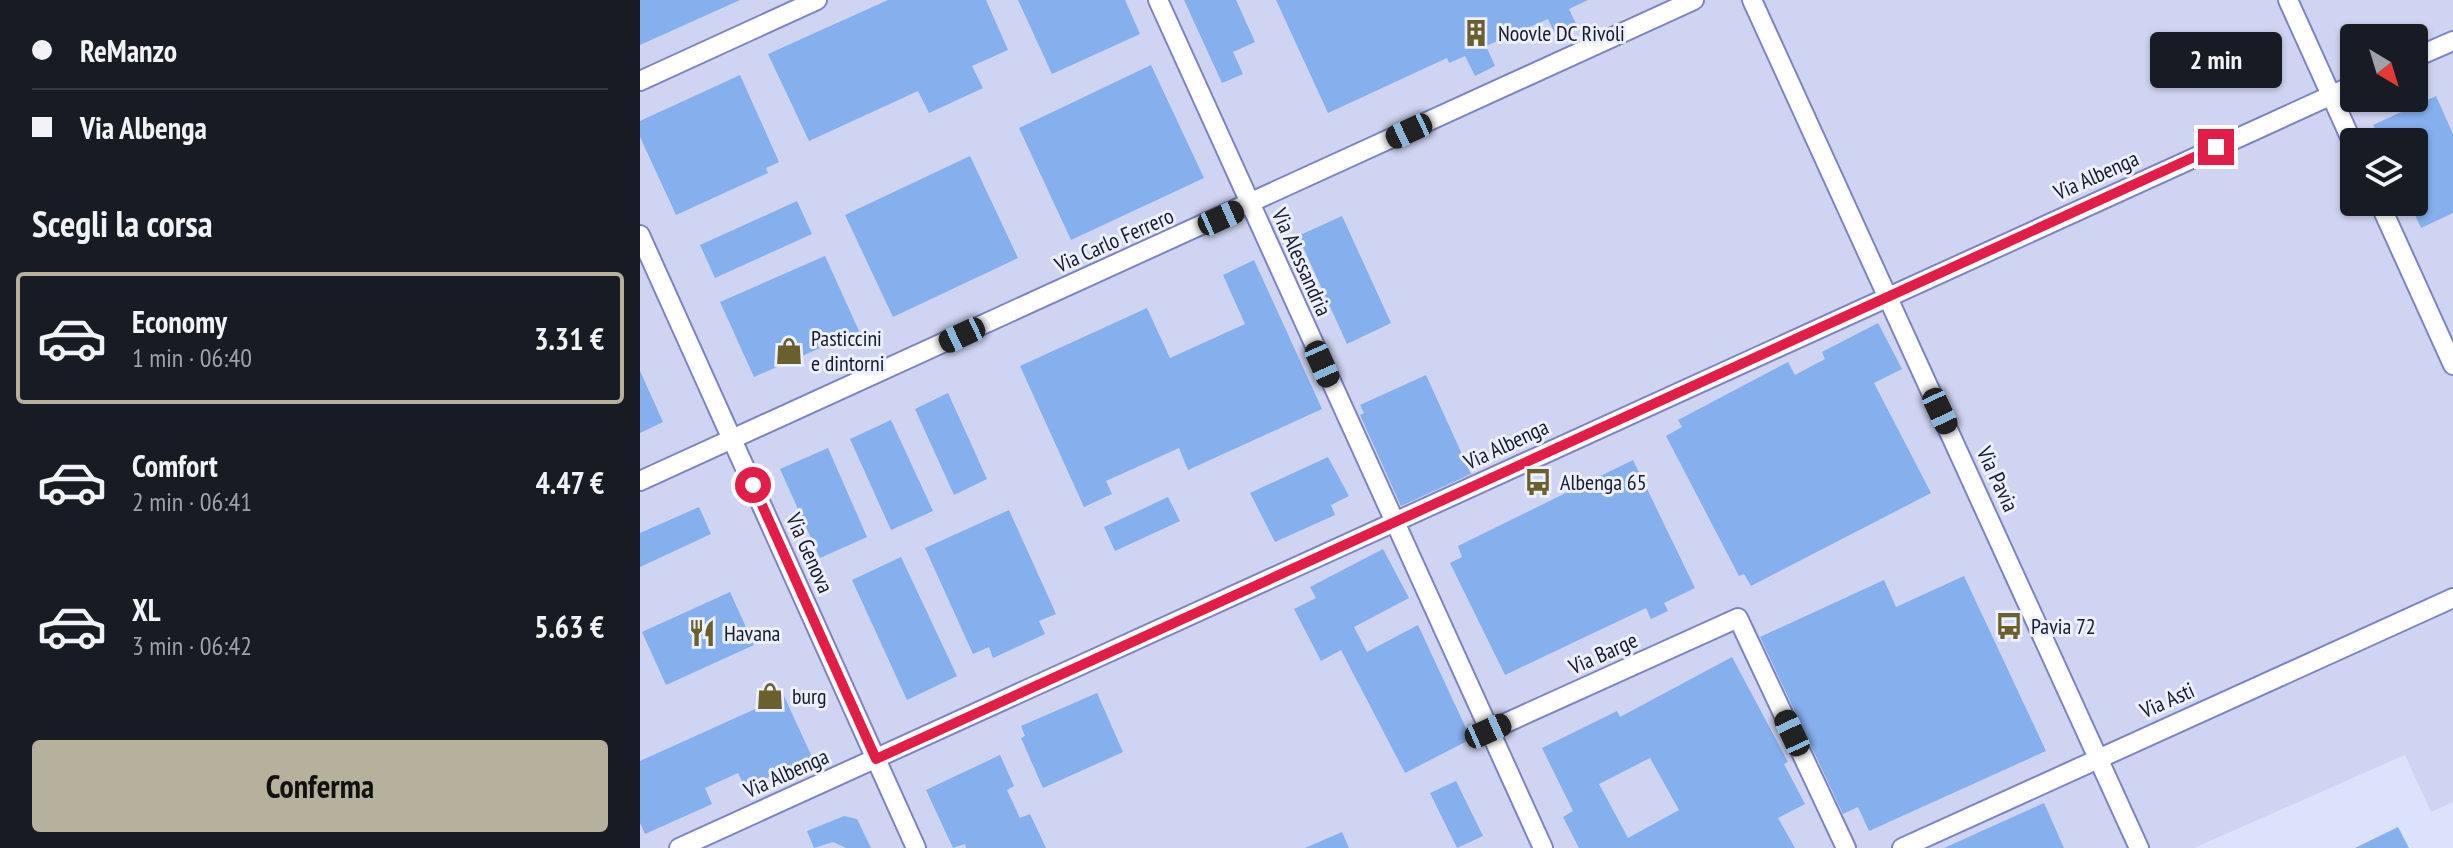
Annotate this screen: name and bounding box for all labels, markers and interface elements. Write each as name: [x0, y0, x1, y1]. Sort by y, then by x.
building icon: Noovle DC Rivoli: [1461, 18, 1491, 48]
place label: Noovle DC Rivoli: [1498, 19, 1625, 47]
north arrow: [2340, 24, 2428, 112]
map controls: [2340, 24, 2428, 216]
text: ReManzo: [80, 31, 177, 70]
callout: 2 min: [2150, 31, 2282, 87]
text: 2 min: [2190, 43, 2242, 76]
text: Via Albenga: [80, 108, 207, 147]
car: [1382, 110, 1436, 152]
button: layers: [2340, 128, 2428, 216]
route end: [2198, 129, 2234, 165]
street label: Via Albenga: [2048, 144, 2143, 206]
car: [1194, 197, 1248, 239]
text: Scegli la corsa: [32, 200, 213, 247]
street label: Via Carlo Ferrero: [1049, 201, 1178, 279]
street label: Via Alessandria: [1265, 203, 1338, 320]
icon: car: [36, 302, 108, 374]
text: Economy: [132, 302, 227, 341]
car: [935, 314, 989, 356]
text: 3.31 €: [534, 319, 604, 358]
place label: Pasticcini e dintorni: [811, 324, 885, 377]
shop icon: Pasticcini e dintorni: [774, 336, 804, 366]
car: [1301, 337, 1343, 391]
text: 1 min · 06:40: [132, 341, 252, 374]
car: [1919, 384, 1961, 438]
street label: Via Albenga: [1458, 412, 1553, 476]
street label: Via Pavia: [1970, 441, 2025, 516]
icon: car: [36, 446, 108, 518]
text: Comfort: [132, 446, 218, 485]
text: 4.47 €: [535, 463, 604, 502]
route start: [735, 467, 771, 503]
bus stop icon: Albenga 65: [1523, 467, 1553, 497]
place label: Albenga 65: [1560, 468, 1647, 496]
text: 2 min · 06:41: [132, 485, 252, 518]
street label: Via Genova: [780, 508, 840, 597]
icon: car: [36, 590, 108, 662]
text: XL: [132, 590, 161, 629]
text: 5.63 €: [534, 607, 604, 646]
bus stop icon: Pavia 72: [1994, 611, 2024, 641]
place label: Pavia 72: [2031, 612, 2096, 640]
restaurant icon: Havana: [687, 618, 717, 648]
place label: Havana: [724, 619, 780, 647]
street label: Via Barge: [1563, 626, 1642, 681]
text: 3 min · 06:42: [132, 629, 252, 662]
street label: Via Asti: [2135, 676, 2199, 725]
shop icon: burg: [755, 681, 785, 711]
place label: burg: [792, 682, 827, 710]
car: [1771, 706, 1813, 760]
car: [1461, 710, 1515, 752]
button: Conferma: [32, 740, 608, 832]
street label: Via Albenga: [738, 742, 833, 804]

